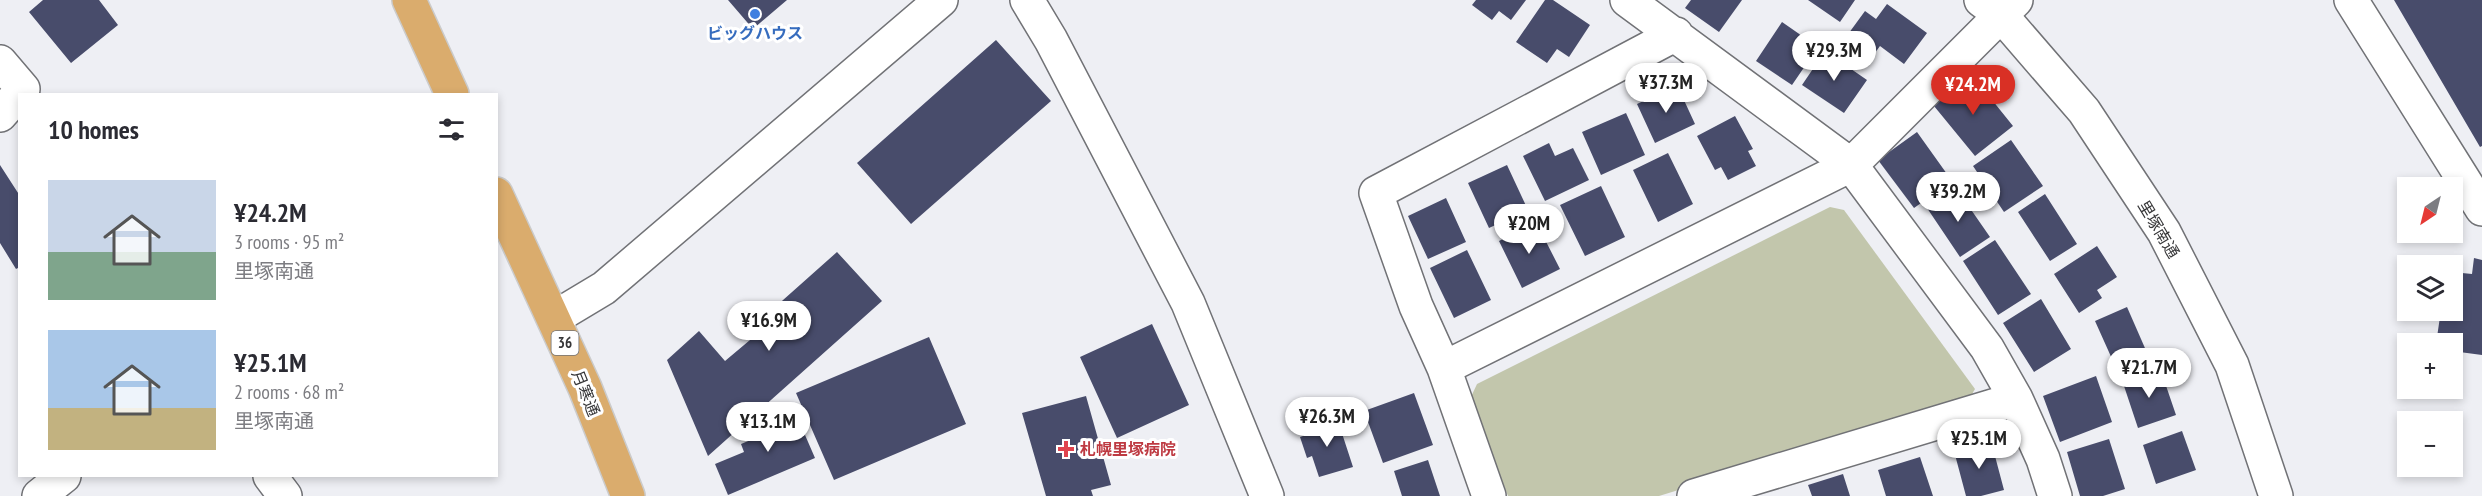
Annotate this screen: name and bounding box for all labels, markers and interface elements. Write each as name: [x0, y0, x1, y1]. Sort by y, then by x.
marker: ビッグハウス: [748, 7, 762, 21]
place label: ビッグハウス: [707, 23, 803, 43]
pin: ¥29.3M: [1785, 31, 1883, 82]
text: ¥29.3M: [1806, 37, 1862, 63]
pin: ¥37.3M: [1617, 63, 1715, 114]
pin: ¥24.2M: [1924, 65, 2022, 116]
text: ¥37.3M: [1639, 69, 1693, 95]
text: ¥24.2M: [1945, 71, 2001, 97]
text: 10 homes: [48, 113, 139, 146]
icon: filters: [435, 113, 468, 146]
pin: ¥39.2M: [1909, 172, 2007, 223]
north arrow: [2397, 177, 2463, 243]
map controls: [2397, 177, 2463, 477]
text: ¥39.2M: [1930, 178, 1986, 204]
text: ¥24.2M: [234, 196, 307, 229]
street label: 里塚南通: [2134, 196, 2184, 262]
icon: home: [96, 204, 168, 276]
pin: ¥20M: [1493, 204, 1565, 255]
text: ¥20M: [1508, 210, 1550, 236]
text: 3 rooms · 95 m²: [234, 229, 344, 255]
button: layers: [2397, 255, 2463, 321]
text: 里塚南通: [234, 258, 314, 284]
pin: ¥16.9M: [720, 301, 818, 352]
text: ¥16.9M: [741, 307, 797, 333]
road number: 36: [552, 331, 578, 355]
button: +: [2397, 333, 2463, 399]
text: ¥25.1M: [234, 346, 307, 379]
pin: ¥21.7M: [2100, 348, 2198, 399]
icon: home: [96, 354, 168, 426]
text: ¥21.7M: [2121, 354, 2177, 380]
street label: 月寒通: [568, 367, 604, 419]
text: 2 rooms · 68 m²: [234, 379, 344, 405]
pin: ¥26.3M: [1278, 397, 1376, 448]
pin: ¥13.1M: [719, 402, 817, 453]
text: ¥26.3M: [1299, 403, 1355, 429]
text: 里塚南通: [234, 408, 314, 434]
text: ¥13.1M: [740, 408, 796, 434]
button: −: [2397, 411, 2463, 477]
pin: ¥25.1M: [1930, 419, 2028, 470]
text: ¥25.1M: [1951, 425, 2007, 451]
place label: 札幌里塚病院: [1080, 439, 1176, 459]
marker: 札幌里塚病院: [1057, 440, 1075, 458]

